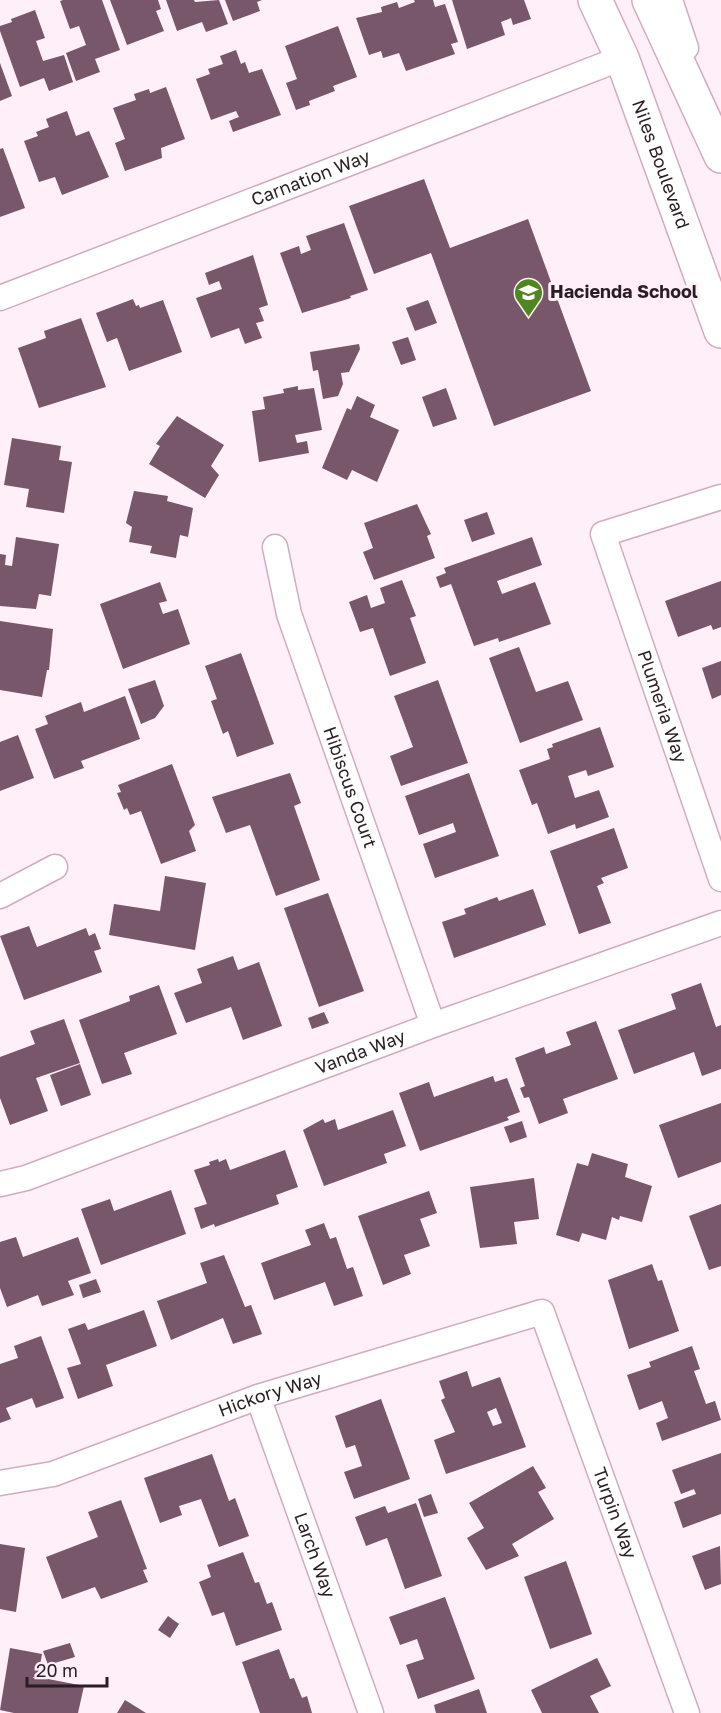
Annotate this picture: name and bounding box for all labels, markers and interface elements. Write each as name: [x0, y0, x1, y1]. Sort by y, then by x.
street label: Niles Boulevard: [628, 96, 695, 231]
street label: Carnation Way: [248, 144, 373, 210]
school or university icon: Hacienda School: [513, 276, 545, 318]
place label: Hacienda School: [550, 280, 698, 302]
street label: Plumeria Way: [633, 647, 692, 766]
street label: Hibiscus Court: [319, 723, 382, 851]
street label: Vanda Way: [312, 1024, 408, 1078]
street label: Hickory Way: [215, 1367, 324, 1421]
street label: Turpin Way: [589, 1464, 642, 1561]
street label: Larch Way: [290, 1509, 341, 1601]
scale bar: [27, 1650, 106, 1688]
text: 20 m: [36, 1659, 78, 1681]

